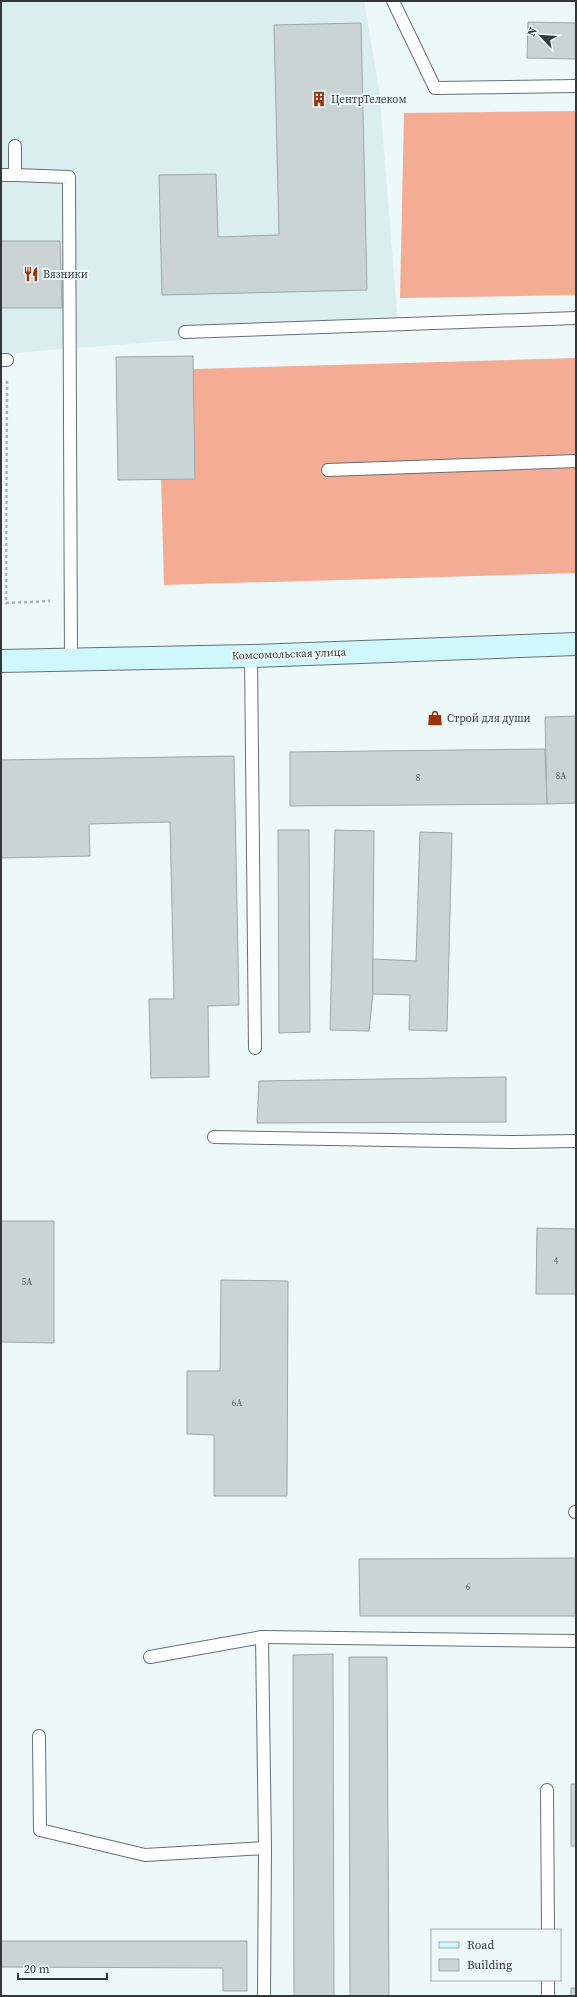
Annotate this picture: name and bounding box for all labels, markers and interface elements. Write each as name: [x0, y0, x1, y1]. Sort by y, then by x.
north arrow: [521, 16, 561, 56]
text: N: [524, 25, 541, 39]
building icon: ЦентрТелеком: [310, 90, 328, 108]
place label: ЦентрТелеком: [331, 92, 407, 107]
restaurant icon: Вязники: [22, 265, 40, 283]
place label: Вязники: [43, 267, 88, 282]
street label: Комсомольская улица: [232, 644, 347, 663]
shop icon: Строй для души: [426, 709, 444, 727]
place label: Строй для души: [447, 711, 531, 726]
house number: 8А: [556, 770, 566, 782]
house number: 8: [416, 772, 421, 784]
house number: 4: [554, 1255, 559, 1267]
house number: 5А: [22, 1276, 32, 1288]
house number: 6А: [232, 1397, 242, 1409]
house number: 6: [466, 1581, 471, 1593]
legend: [431, 1929, 561, 1981]
text: Road: [467, 1937, 494, 1953]
scale bar: [18, 1955, 107, 1981]
text: Building: [467, 1957, 512, 1973]
text: 20 m: [24, 1961, 50, 1977]

